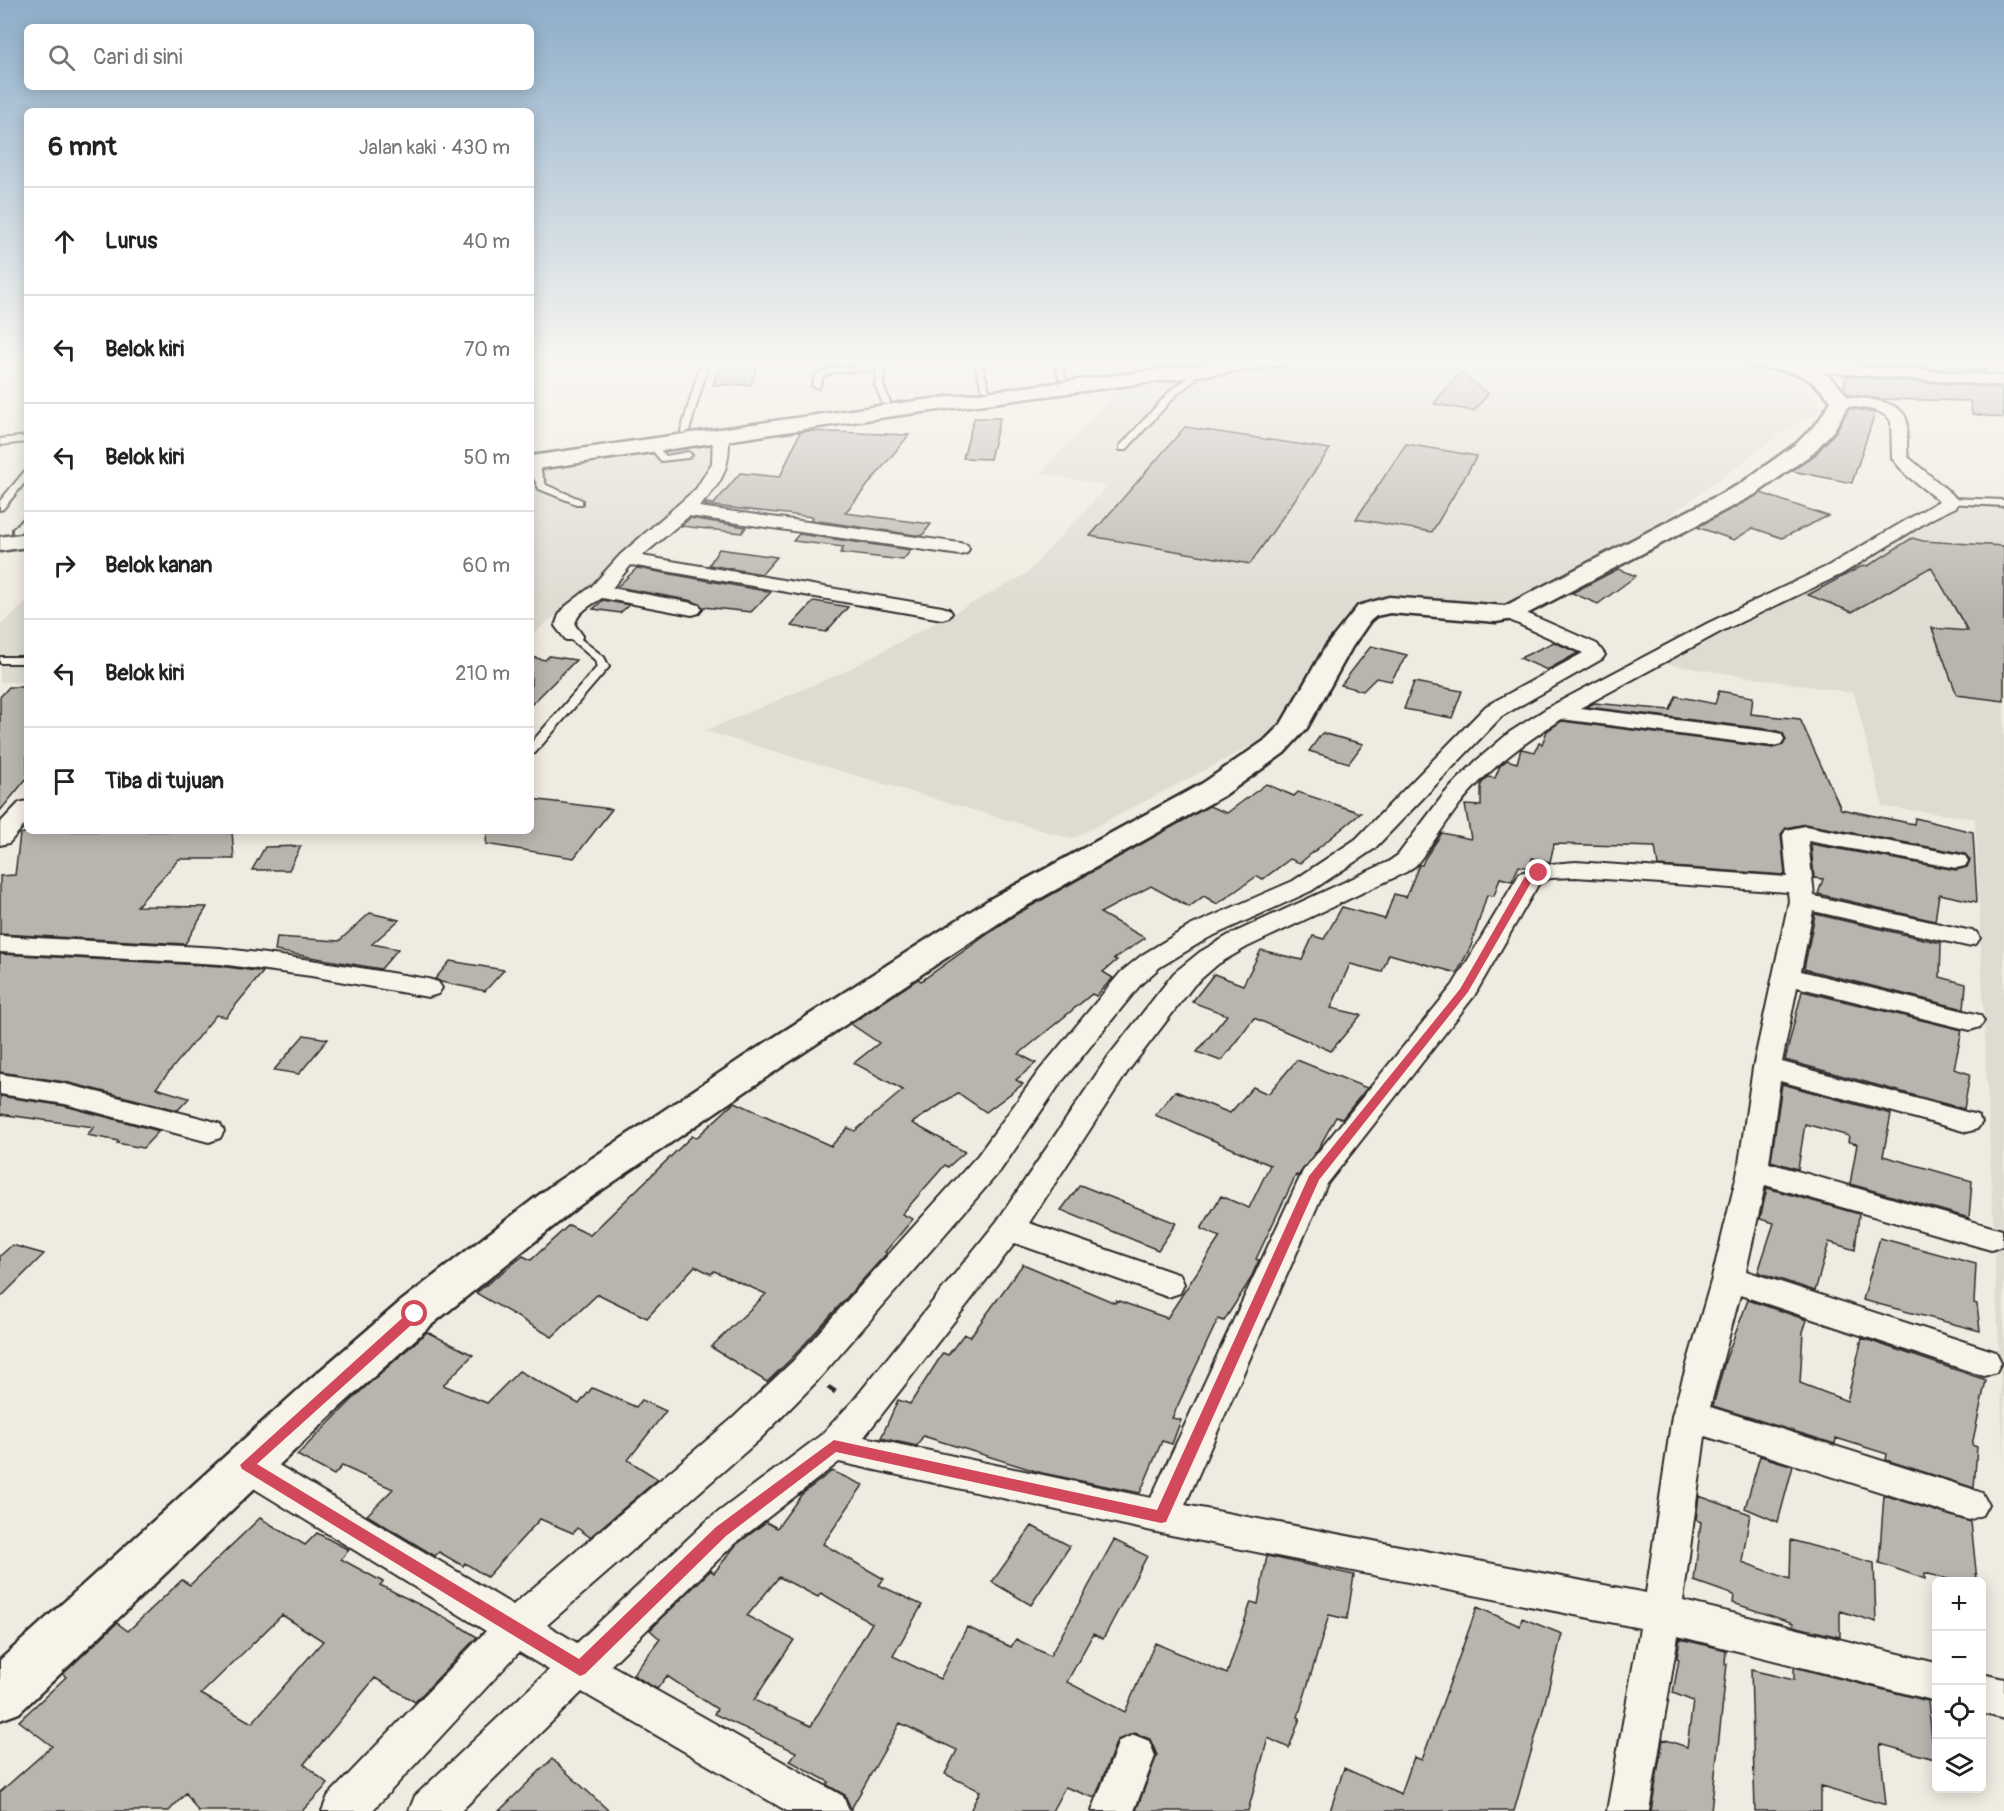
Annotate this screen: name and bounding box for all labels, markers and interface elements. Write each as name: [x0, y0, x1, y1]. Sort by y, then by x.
search box: [24, 24, 534, 90]
icon: search: [45, 41, 78, 74]
text: Cari di sini: [93, 43, 183, 71]
text: 6 mnt: [48, 131, 117, 163]
text: Jalan kaki · 430 m: [359, 135, 510, 160]
icon: ahead: [48, 225, 81, 258]
text: Lurus: [105, 227, 157, 255]
text: 40 m: [463, 229, 510, 254]
icon: left: [48, 333, 81, 366]
text: Belok kiri: [105, 335, 184, 363]
text: 70 m: [464, 337, 510, 362]
icon: left: [48, 441, 81, 474]
text: Belok kiri: [105, 443, 184, 471]
text: 50 m: [463, 445, 510, 470]
icon: right: [48, 549, 81, 582]
text: Belok kanan: [105, 551, 213, 579]
text: 60 m: [463, 553, 510, 578]
icon: left: [48, 657, 81, 690]
text: Belok kiri: [105, 659, 184, 687]
text: 210 m: [455, 661, 510, 686]
icon: arrive: [48, 765, 81, 798]
text: Tiba di tujuan: [105, 767, 224, 795]
route end: [1525, 859, 1551, 885]
route start: [401, 1300, 427, 1326]
map controls: [1932, 1577, 1986, 1793]
button: +: [1932, 1577, 1986, 1631]
button: −: [1932, 1631, 1986, 1685]
button: locate: [1932, 1685, 1986, 1739]
button: layers: [1932, 1739, 1986, 1793]

